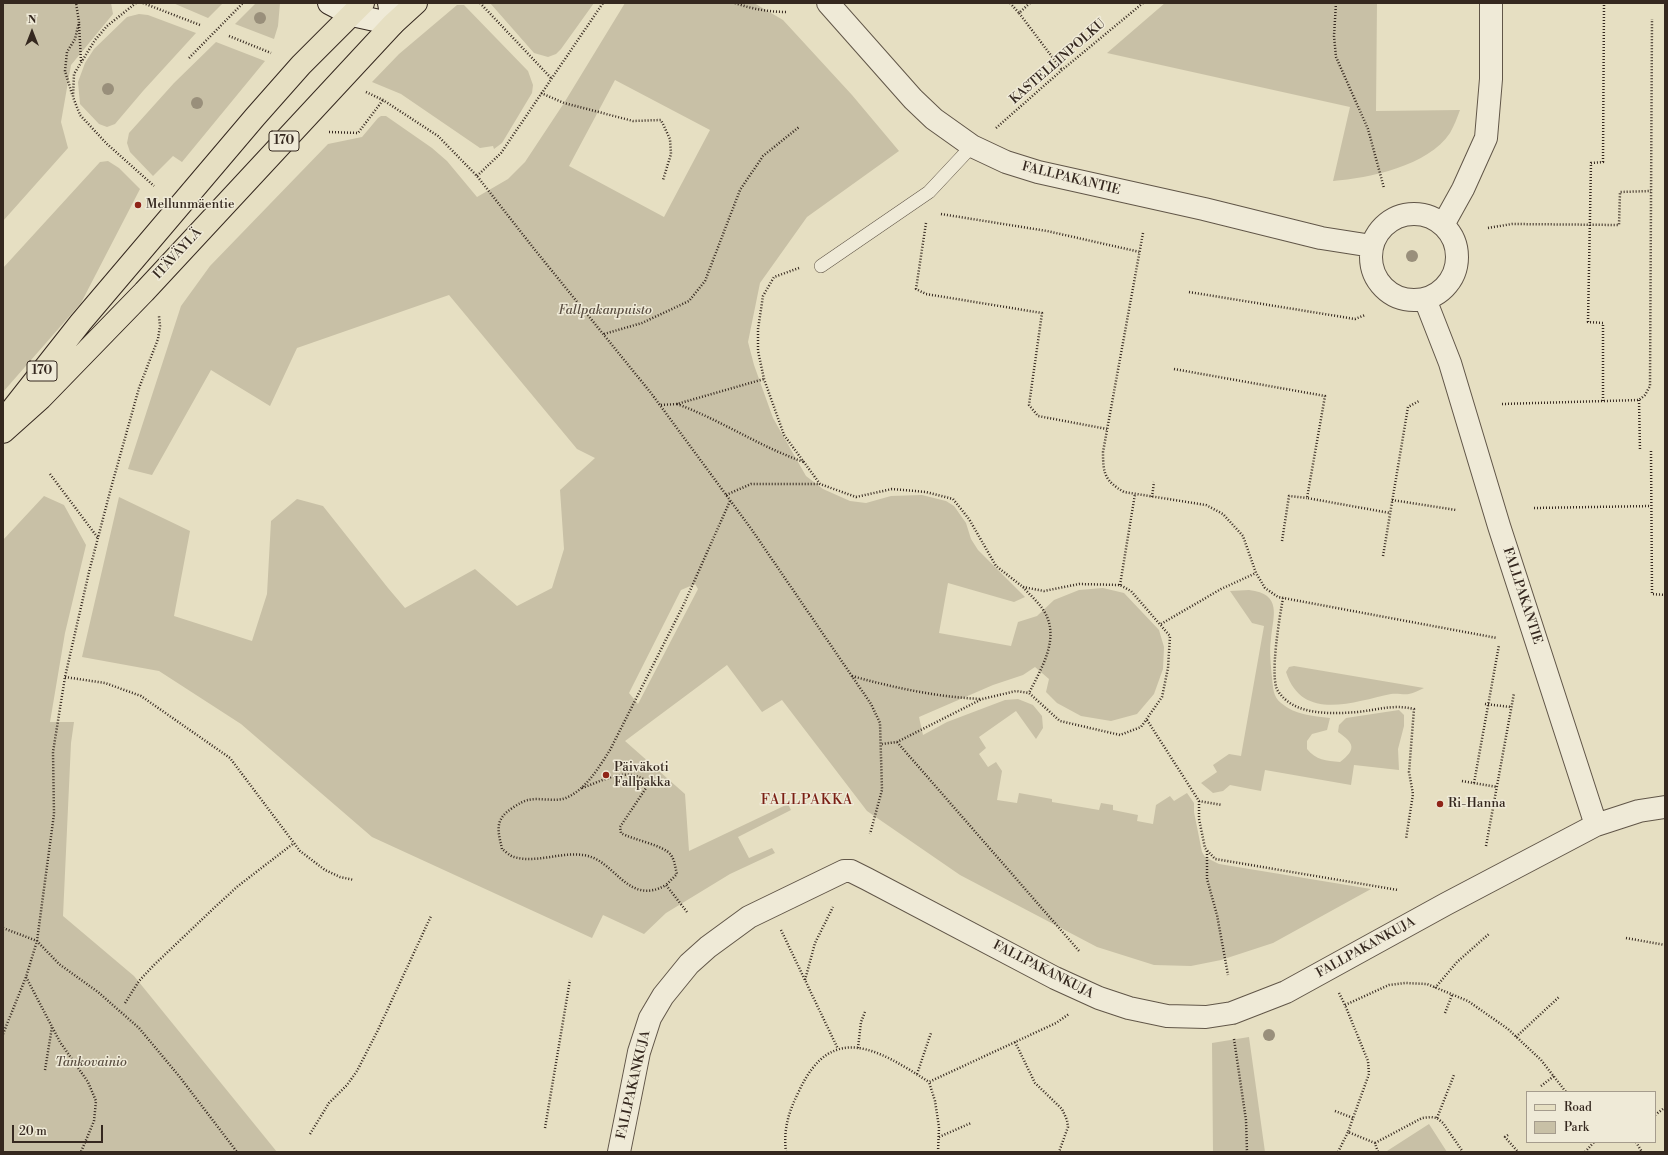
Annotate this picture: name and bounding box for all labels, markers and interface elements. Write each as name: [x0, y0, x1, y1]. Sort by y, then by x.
north arrow: [12, 12, 52, 52]
text: N: [28, 13, 36, 27]
street label: KASTELLINPOLKU: [1007, 16, 1109, 108]
road number: 170: [269, 131, 299, 151]
street label: FALLPAKANTIE: [1020, 159, 1122, 199]
place label: Mellunmäentie: [146, 197, 235, 213]
marker: Mellunmäentie: [133, 200, 143, 210]
street label: ITÄVÄYLÄ: [150, 225, 206, 283]
park label: Fallpakanpuisto: [558, 303, 652, 319]
road number: 170: [27, 361, 57, 381]
street label: FALLPAKANTIE: [1499, 546, 1545, 646]
place label: Päiväkoti Fallpakka: [614, 760, 671, 791]
marker: Päiväkoti Fallpakka: [601, 770, 611, 780]
district label: FALLPAKKA: [761, 793, 853, 809]
place label: Ri-Hanna: [1448, 796, 1505, 812]
marker: Ri-Hanna: [1435, 799, 1445, 809]
street label: FALLPAKANKUJA: [1314, 914, 1418, 982]
street label: FALLPAKANKUJA: [990, 938, 1096, 1002]
street label: FALLPAKANKUJA: [614, 1029, 654, 1141]
park label: Tankovainio: [55, 1055, 127, 1071]
legend: [1526, 1091, 1656, 1143]
text: Road: [1564, 1100, 1592, 1115]
scale bar: [14, 1117, 105, 1143]
text: Park: [1564, 1120, 1589, 1135]
text: 20 m: [19, 1124, 47, 1139]

